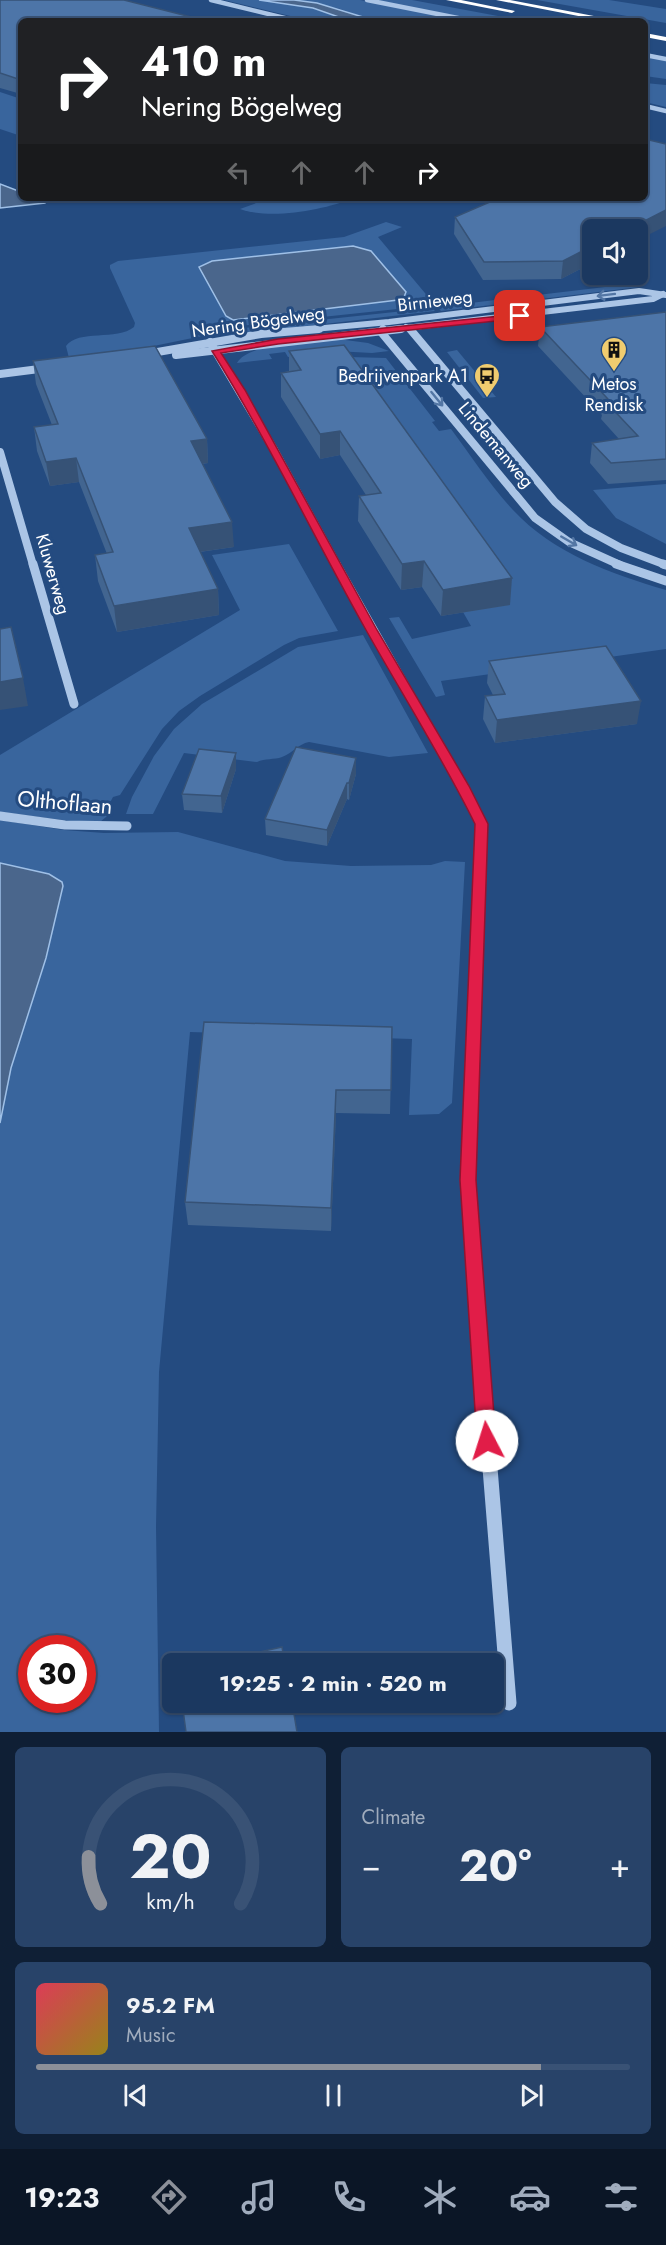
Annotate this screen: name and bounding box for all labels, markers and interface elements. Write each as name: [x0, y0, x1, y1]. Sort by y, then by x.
text: 410 m: [141, 31, 267, 92]
icon: right: [42, 42, 120, 120]
text: Nering Bögelweg: [141, 87, 342, 126]
icon: left: [222, 156, 255, 189]
icon: ahead: [285, 156, 318, 189]
icon: ahead: [348, 156, 381, 189]
icon: right: [411, 156, 444, 189]
map controls: [582, 219, 648, 285]
button: sound: [582, 219, 648, 285]
street label: Birnieweg: [396, 283, 474, 319]
pin: [494, 290, 545, 341]
one-way arrow: [596, 290, 616, 301]
icon: arrive: [503, 299, 536, 332]
street label: Nering Bögelweg: [190, 300, 326, 344]
building icon: Metos Rendisk: [599, 335, 629, 373]
bus stop icon: Bedrijvenpark A1: [472, 361, 502, 399]
place label: Bedrijvenpark A1: [338, 363, 468, 389]
place label: Metos Rendisk: [585, 371, 644, 418]
one-way arrow: [431, 391, 444, 407]
street label: Lindemanweg: [452, 396, 540, 494]
street label: Kluwerweg: [29, 530, 77, 618]
one-way arrow: [560, 535, 577, 547]
street label: Olthoflaan: [16, 782, 114, 822]
position arrow: [455, 1409, 519, 1473]
speed limit sign: 30: [18, 1635, 96, 1713]
text: 19:25 · 2 min · 520 m: [219, 1667, 447, 1699]
text: Climate: [362, 1803, 425, 1832]
text: 20: [129, 1811, 211, 1901]
text: 20°: [459, 1833, 532, 1898]
text: −: [362, 1842, 381, 1889]
text: +: [610, 1842, 630, 1889]
text: km/h: [146, 1886, 194, 1917]
text: 95.2 FM: [126, 1989, 215, 2021]
text: Music: [126, 2021, 176, 2050]
icon: previous: [119, 2079, 152, 2112]
icon: pause: [317, 2079, 350, 2112]
icon: next: [515, 2079, 548, 2112]
icon: directions: [148, 2176, 190, 2218]
icon: music: [238, 2176, 280, 2218]
icon: phone: [328, 2176, 370, 2218]
icon: climate: [419, 2176, 461, 2218]
icon: car: [509, 2176, 551, 2218]
icon: filters: [600, 2176, 642, 2218]
text: 19:23: [24, 2178, 99, 2217]

